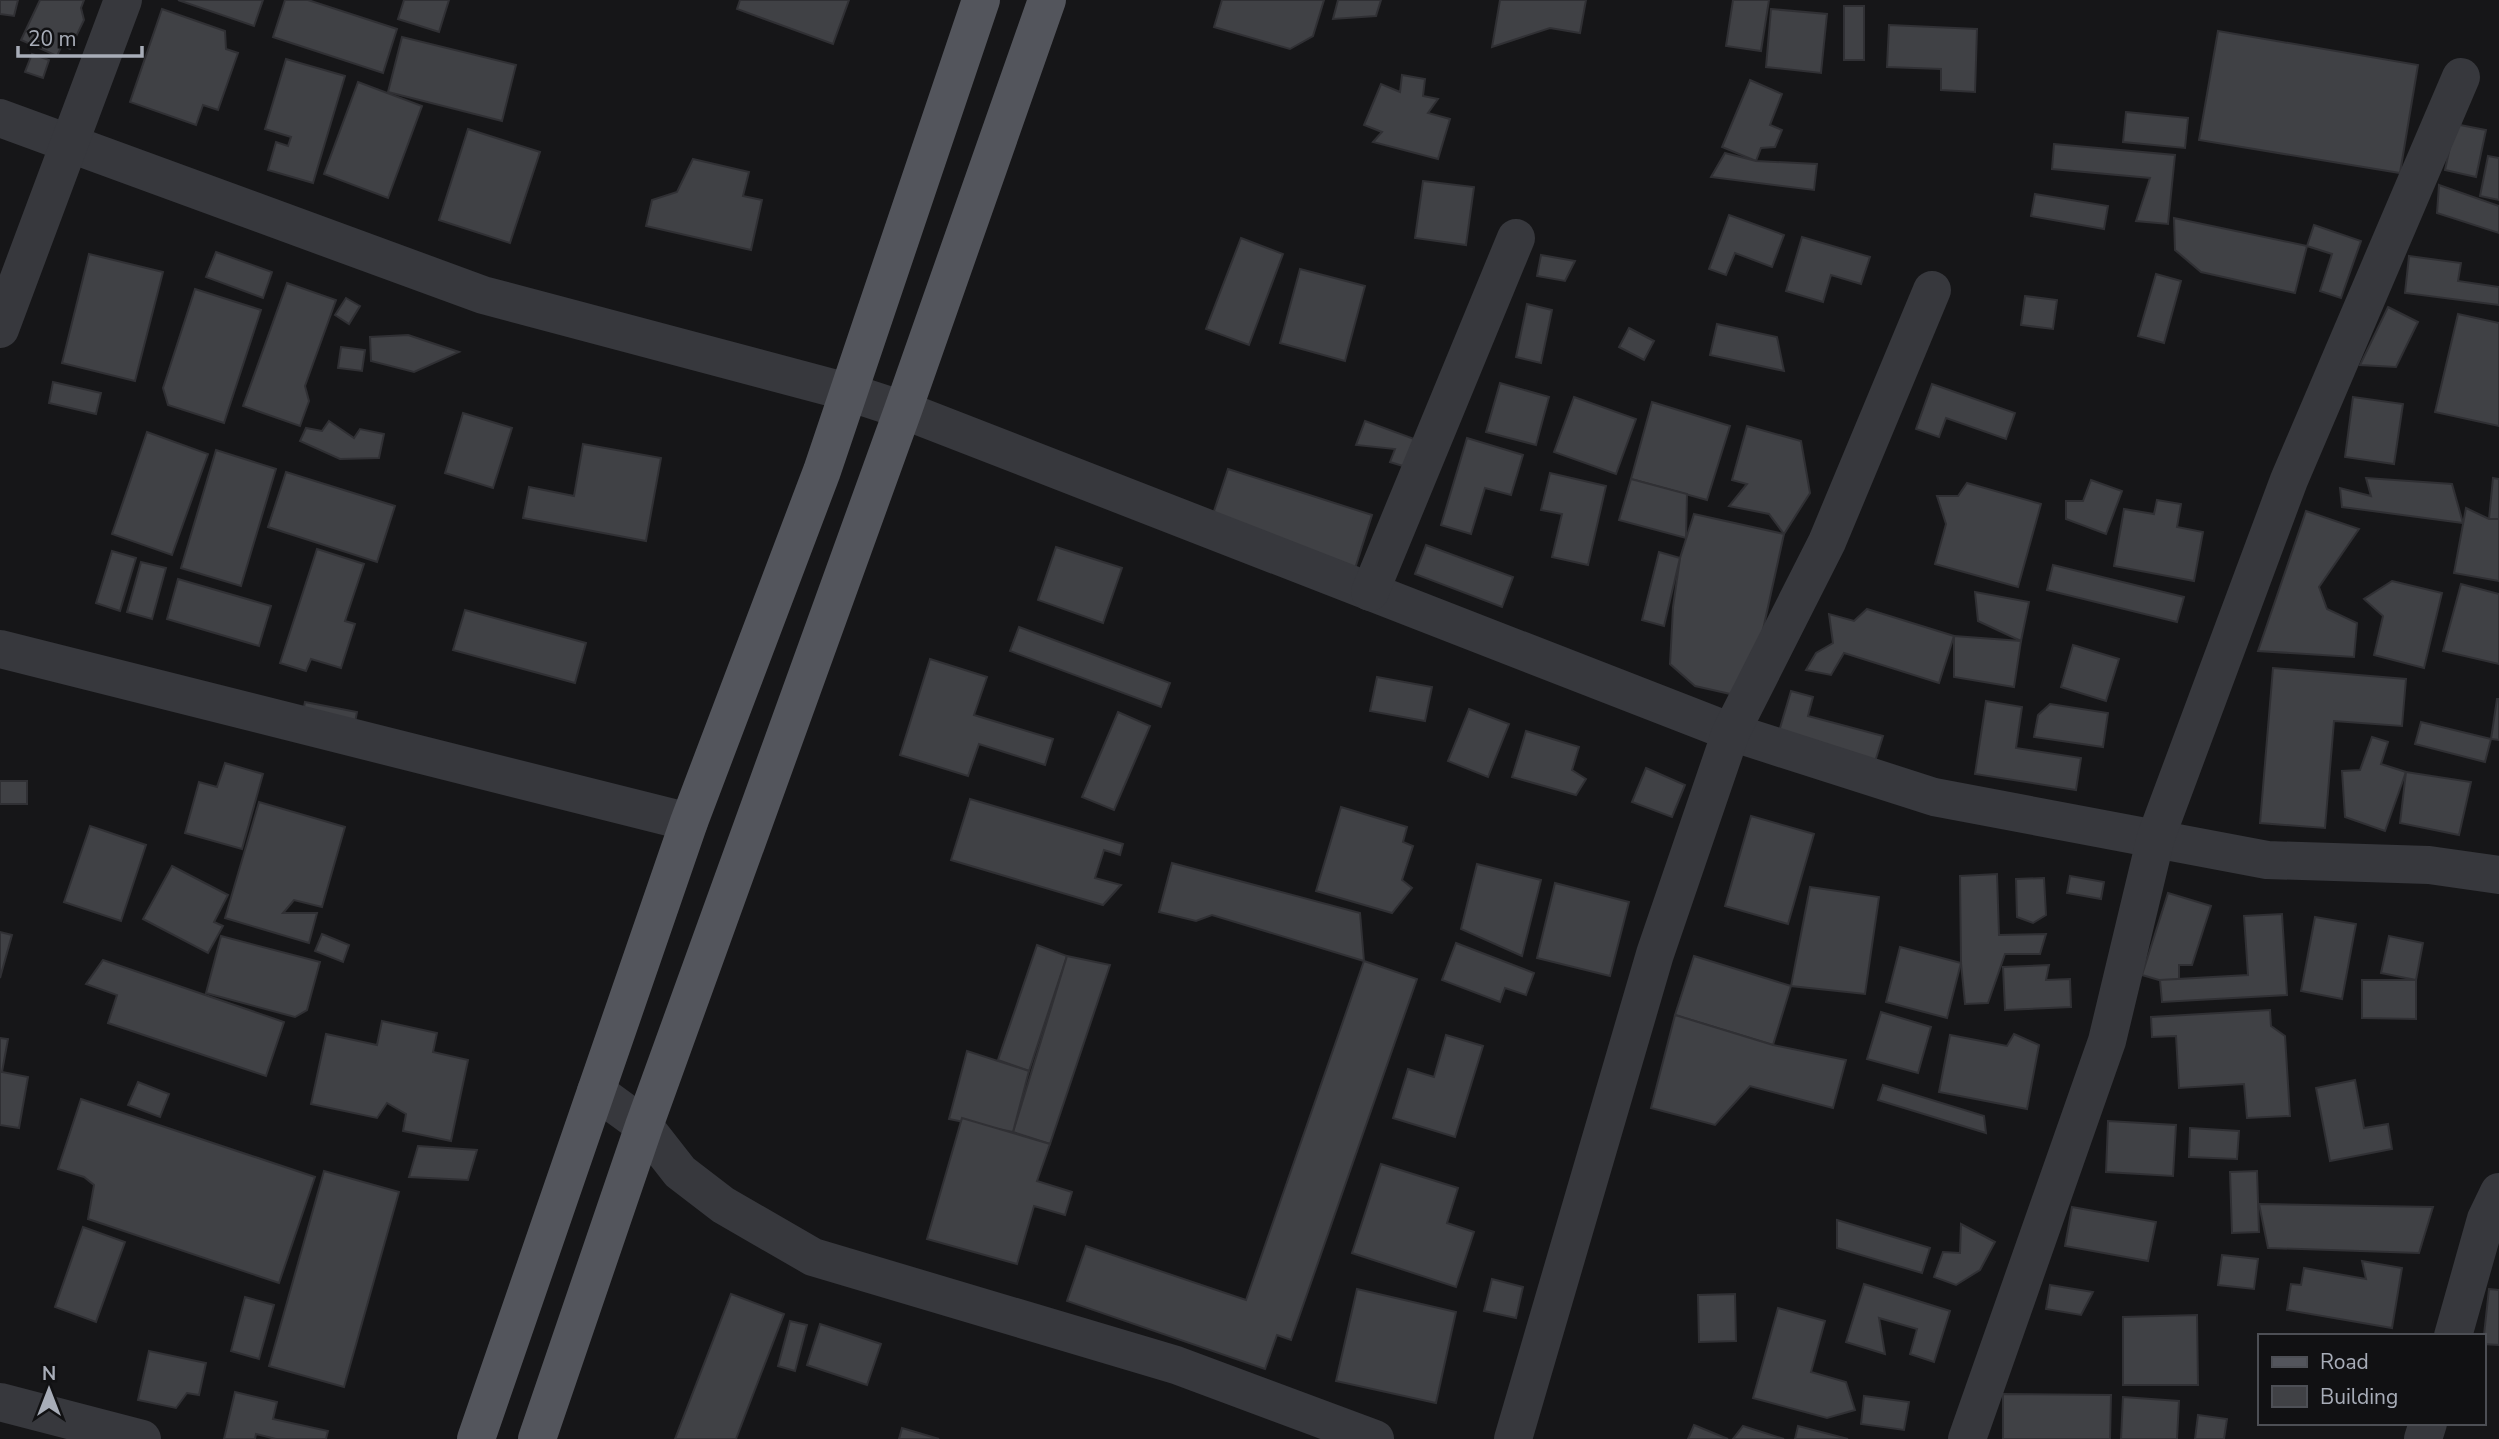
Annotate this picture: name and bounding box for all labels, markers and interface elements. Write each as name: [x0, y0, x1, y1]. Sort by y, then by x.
scale bar: [18, 14, 142, 58]
text: 20 m: [28, 25, 77, 53]
legend: [2258, 1334, 2485, 1425]
text: Road: [2320, 1348, 2369, 1376]
north arrow: [14, 1355, 84, 1425]
text: N: [42, 1361, 56, 1387]
text: Building: [2320, 1383, 2398, 1411]

